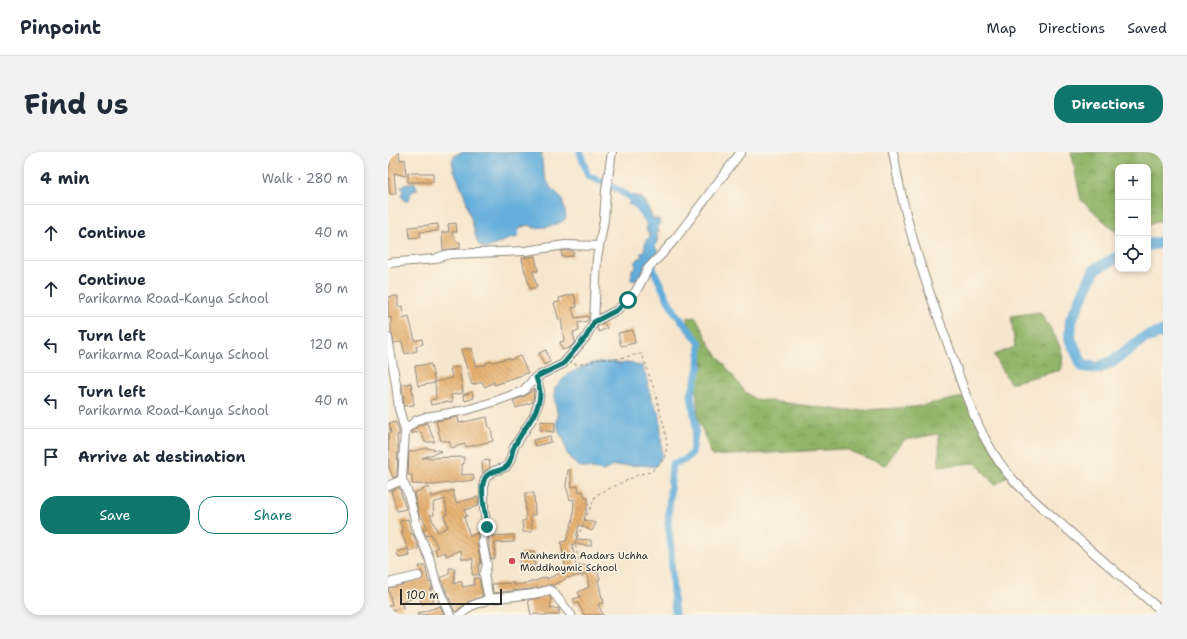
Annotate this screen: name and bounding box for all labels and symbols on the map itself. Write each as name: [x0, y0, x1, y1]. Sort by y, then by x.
route start: [619, 291, 637, 309]
route end: [478, 518, 496, 536]
place label: Manhendra Aadars Uchha Maddhaymic School: [520, 549, 649, 574]
marker: Manhendra Aadars Uchha Maddhaymic School: [507, 556, 517, 566]
scale bar: [400, 587, 502, 606]

